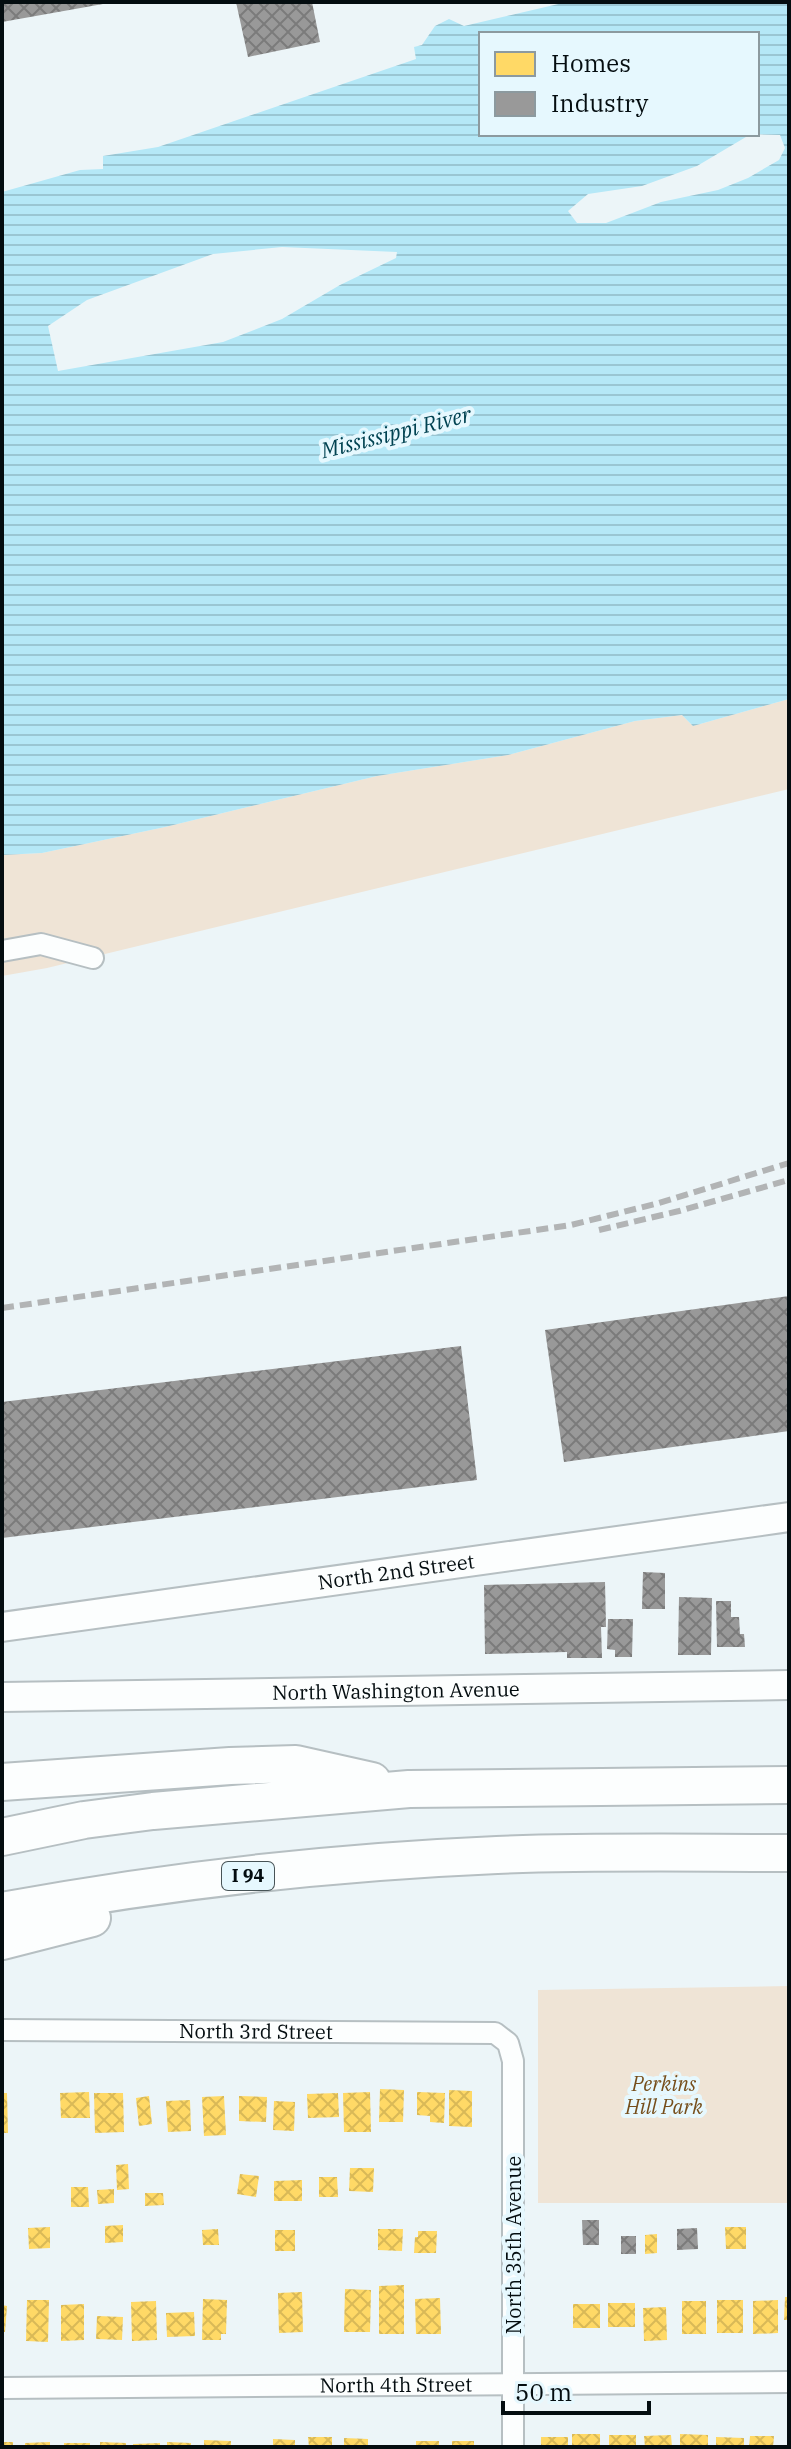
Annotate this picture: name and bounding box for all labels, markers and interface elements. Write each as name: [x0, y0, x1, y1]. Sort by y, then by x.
legend: [479, 32, 759, 136]
text: Homes: [551, 47, 631, 79]
text: Industry: [551, 87, 648, 119]
water label: Mississippi River: [317, 398, 475, 464]
street label: North 2nd Street: [316, 1547, 476, 1596]
street label: North Washington Avenue: [272, 1675, 520, 1706]
road number: I 94: [222, 1862, 274, 1890]
street label: North 3rd Street: [179, 2017, 333, 2045]
park label: Perkins Hill Park: [624, 2070, 703, 2120]
street label: North 35th Avenue: [500, 2156, 527, 2334]
scale bar: [503, 2365, 649, 2415]
street label: North 4th Street: [320, 2370, 472, 2399]
text: 50 m: [515, 2376, 572, 2408]

